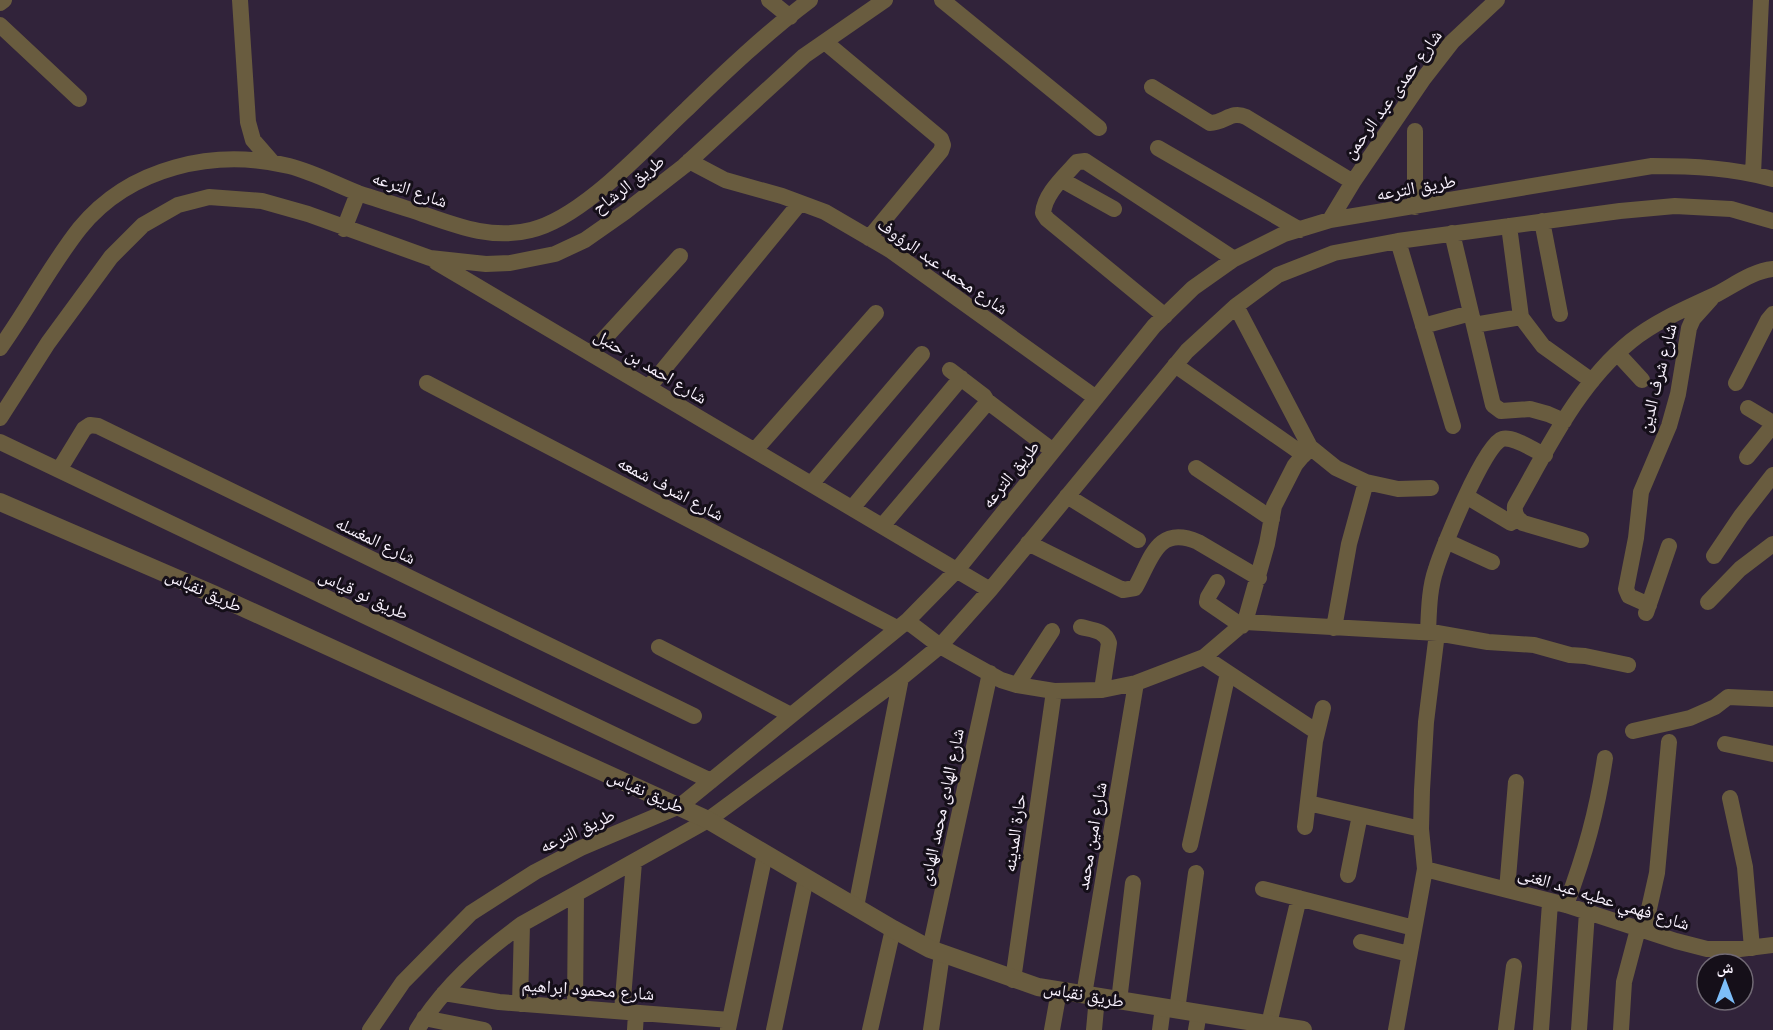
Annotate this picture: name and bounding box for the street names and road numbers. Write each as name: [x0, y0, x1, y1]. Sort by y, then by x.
street label: شارع حمدى عبد الرحمن: [1337, 25, 1447, 163]
street label: طريق الرشاح: [587, 149, 669, 219]
street label: شارع الترعه: [369, 165, 451, 213]
street label: طريق الترعه: [1374, 169, 1458, 205]
street label: شارع محمد عبد الرؤوف: [873, 212, 1013, 320]
street label: شارع شرف الدين: [1632, 321, 1682, 435]
street label: شارع احمد بن حنبل: [590, 323, 712, 409]
street label: طريق الترعه: [976, 435, 1044, 513]
street label: شارع اشرف شمعه: [614, 450, 728, 526]
street label: شارع المغسله: [332, 511, 420, 569]
street label: طريق نقباس: [162, 563, 246, 617]
street label: طريق نو قياس: [315, 563, 413, 625]
street label: شارع الهادى محمد الهادى: [913, 726, 969, 888]
street label: طريق نقباس: [604, 764, 688, 818]
street label: شارع امين محمد: [1070, 780, 1112, 892]
street label: حارة المدينه: [997, 793, 1031, 873]
street label: طريق الترعه: [536, 803, 618, 857]
street label: شارع فهمي عطيه عبد الغنى: [1514, 861, 1692, 938]
street label: شارع محمود ابراهيم: [521, 973, 655, 1006]
street label: طريق نقباس: [1042, 976, 1126, 1012]

